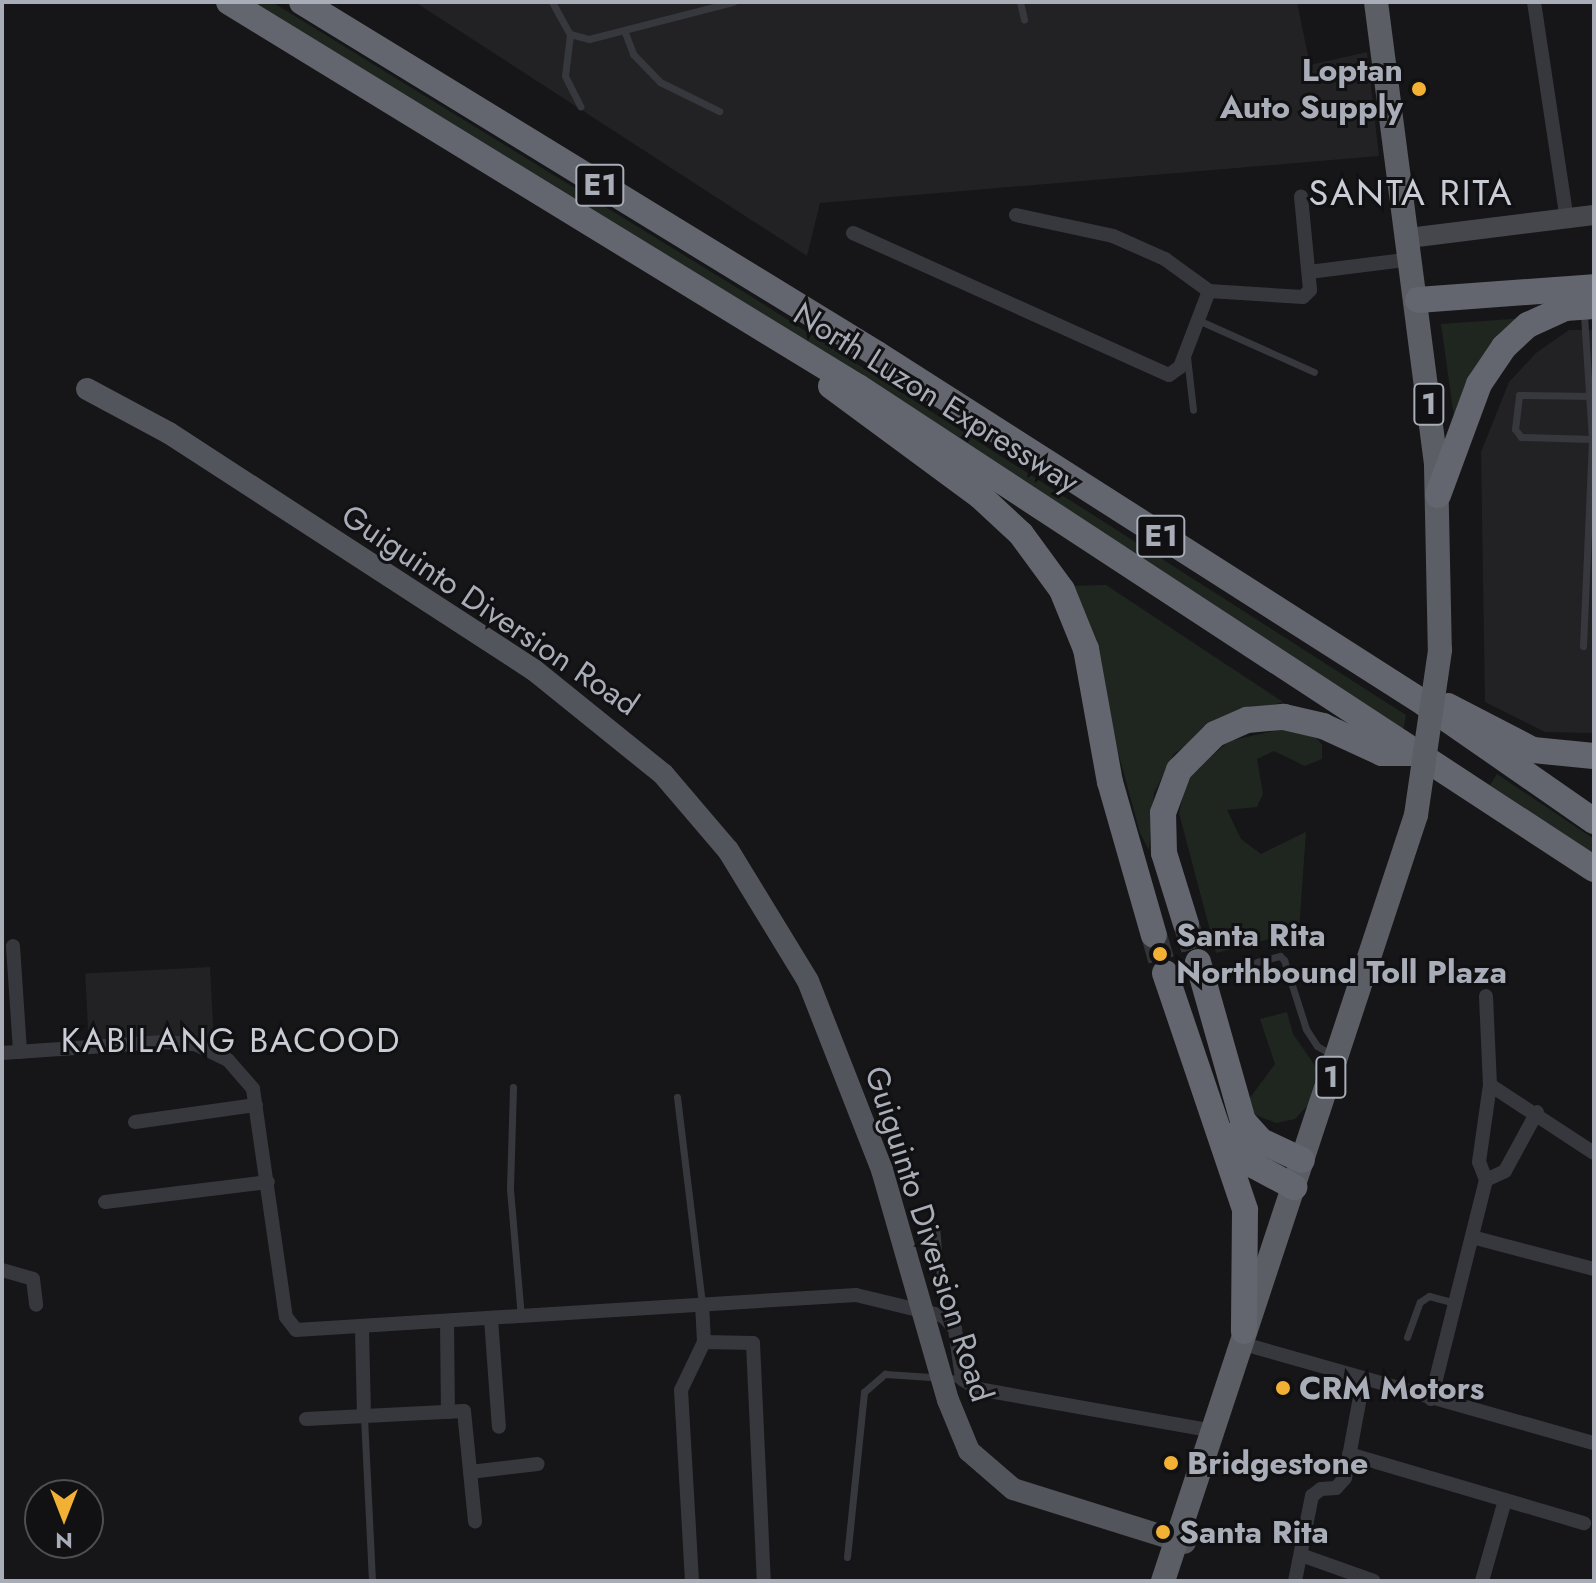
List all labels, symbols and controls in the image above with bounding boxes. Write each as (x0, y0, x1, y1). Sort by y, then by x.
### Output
place label: Loptan Auto Supply (1220, 52, 1403, 127)
marker: Loptan Auto Supply (1410, 80, 1428, 98)
road number: E1 (574, 159, 626, 211)
district label: SANTA RITA (1309, 171, 1513, 215)
street label: North Luzon Expressway (786, 295, 1086, 501)
road number: 1 (1413, 378, 1445, 430)
street label: Guiguinto Diversion Road (334, 496, 646, 724)
road number: E1 (1135, 510, 1187, 562)
place label: Santa Rita Northbound Toll Plaza (1176, 917, 1507, 992)
marker: Santa Rita Northbound Toll Plaza (1151, 945, 1169, 963)
district label: KABILANG BACOOD (61, 1021, 401, 1061)
road number: 1 (1315, 1051, 1347, 1103)
street label: Guiguinto Diversion Road (857, 1062, 1001, 1406)
place label: CRM Motors (1299, 1369, 1484, 1407)
marker: CRM Motors (1274, 1379, 1292, 1397)
place label: Bridgestone (1187, 1444, 1368, 1482)
marker: Bridgestone (1162, 1454, 1180, 1472)
north arrow (24, 1479, 104, 1559)
place label: Santa Rita (1179, 1513, 1329, 1551)
marker: Santa Rita (1154, 1523, 1172, 1541)
text: N (55, 1525, 73, 1557)

